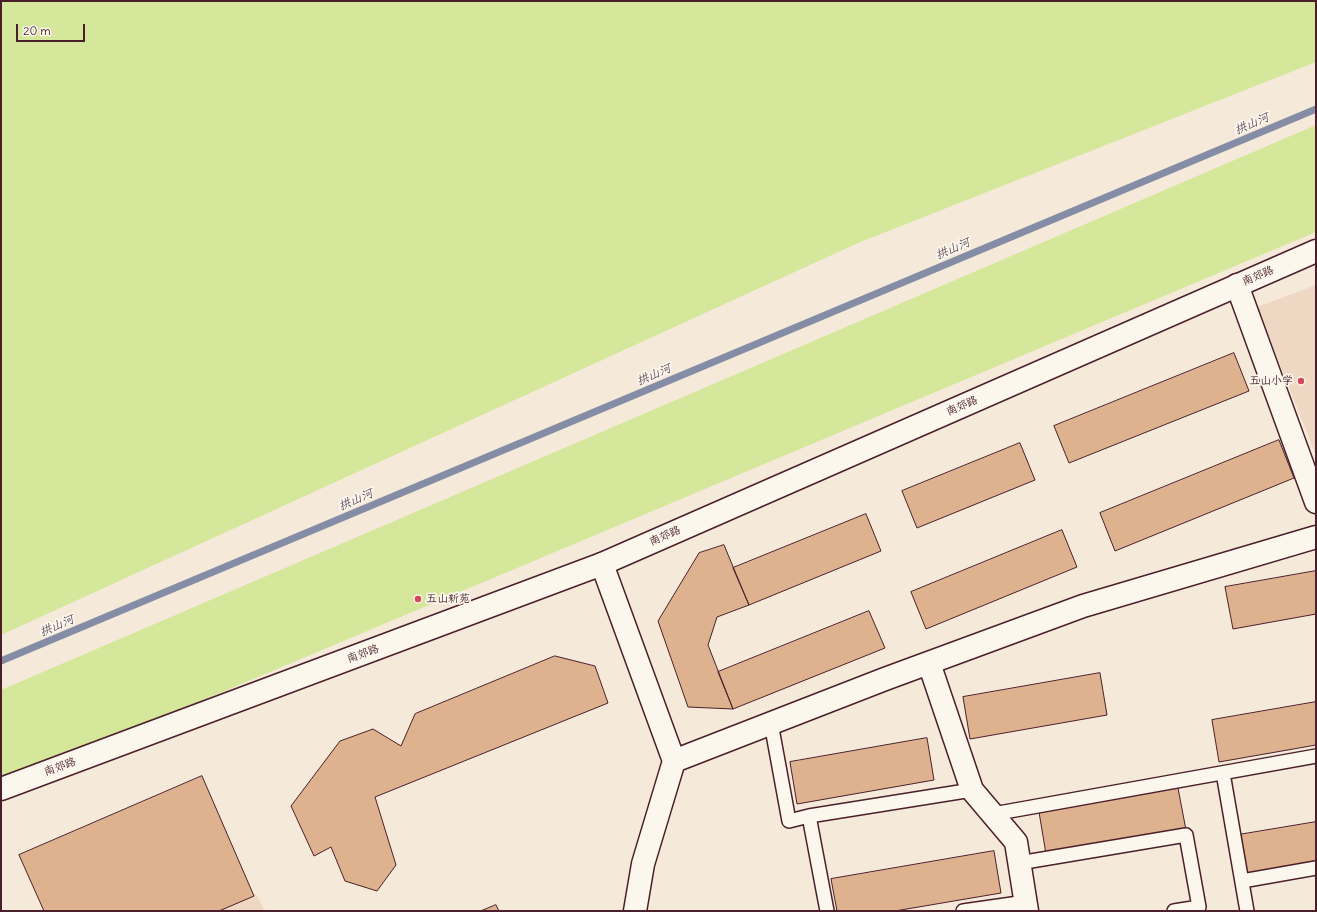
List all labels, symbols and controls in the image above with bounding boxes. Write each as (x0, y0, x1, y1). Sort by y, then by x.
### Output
scale bar (18, 16, 87, 42)
text: 20 m (23, 23, 51, 38)
water label: 拱山河 (1233, 110, 1271, 138)
water label: 拱山河 (934, 235, 972, 263)
street label: 南郊路 (1240, 263, 1276, 289)
water label: 拱山河 (635, 361, 673, 389)
place label: 五山小学 (1249, 374, 1293, 388)
marker: 五山小学 (1296, 376, 1306, 386)
street label: 南郊路 (944, 393, 980, 419)
water label: 拱山河 (337, 486, 375, 514)
street label: 南郊路 (647, 523, 683, 549)
place label: 五山新苑 (426, 592, 470, 606)
marker: 五山新苑 (413, 594, 423, 604)
water label: 拱山河 (38, 612, 76, 640)
street label: 南郊路 (345, 642, 381, 666)
street label: 南郊路 (42, 755, 78, 779)

